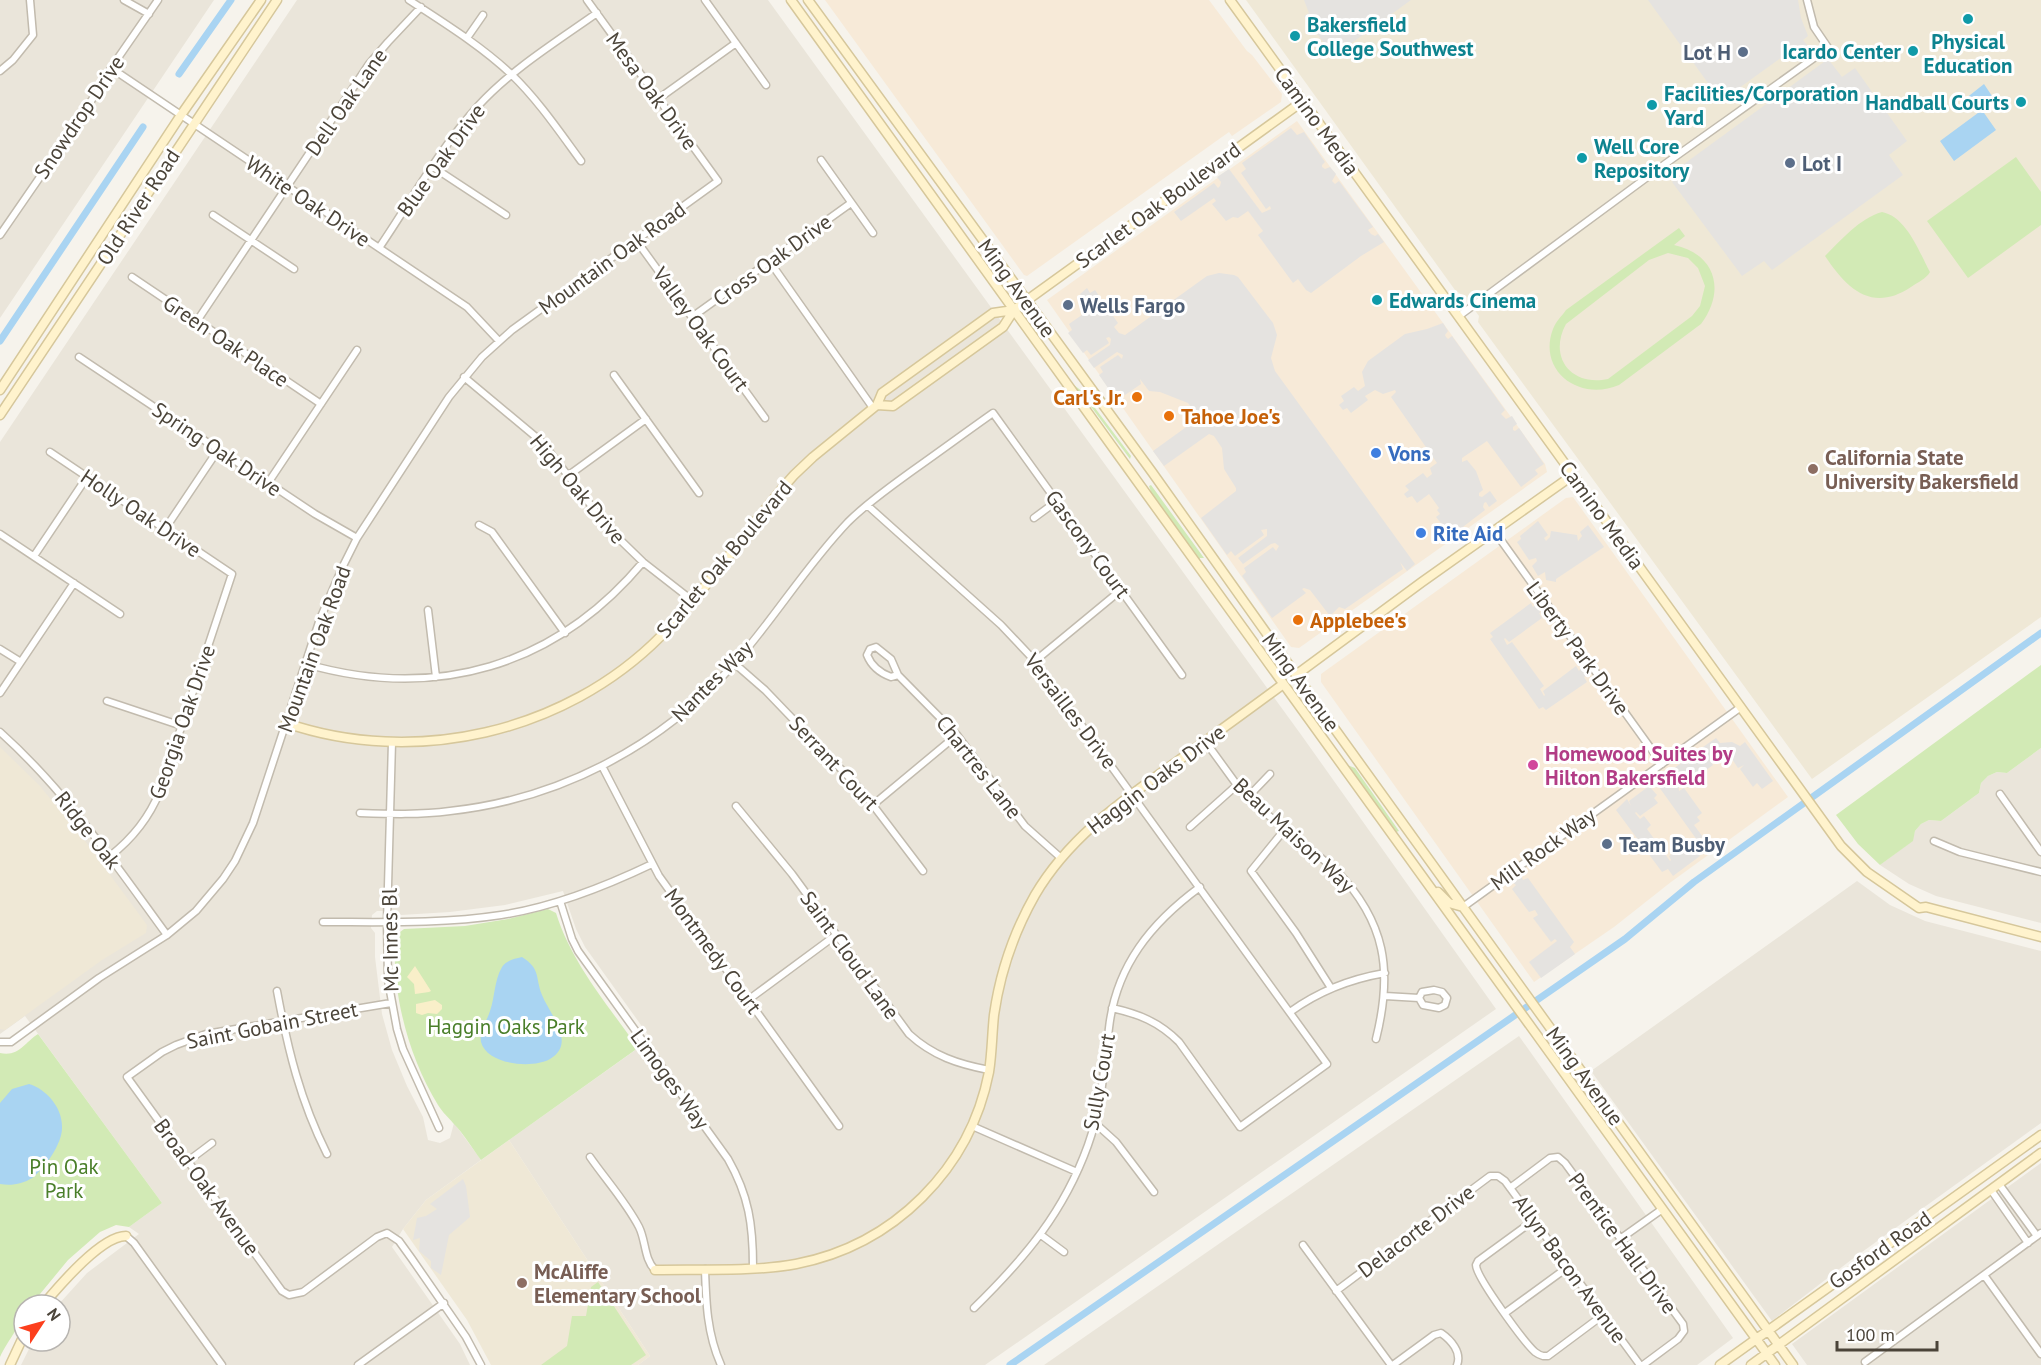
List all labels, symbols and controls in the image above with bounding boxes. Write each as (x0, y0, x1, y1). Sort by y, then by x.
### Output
place label: Bakersfield College Southwest (1307, 11, 1474, 62)
marker: Physical Education (1961, 12, 1975, 26)
street label: Mesa Oak Drive (600, 27, 704, 155)
place label: Physical Education (1924, 28, 2012, 79)
marker: Bakersfield College Southwest (1288, 29, 1302, 43)
place label: Icardo Center (1782, 38, 1902, 65)
place label: Lot H (1683, 39, 1731, 66)
street label: Dell Oak Lane (299, 43, 393, 161)
marker: Icardo Center (1906, 44, 1920, 58)
marker: Lot H (1736, 45, 1750, 59)
street label: Snowdrop Drive (28, 50, 130, 184)
street label: Camino Media (1269, 61, 1365, 181)
place label: Facilities/Corporation Yard (1663, 80, 1858, 131)
place label: Handball Courts (1865, 89, 2009, 116)
marker: Handball Courts (2014, 95, 2028, 109)
street label: Blue Oak Drive (391, 98, 491, 222)
marker: Facilities/Corporation Yard (1645, 98, 1659, 112)
place label: Well Core Repository (1594, 133, 1690, 184)
street label: Scarlet Oak Boulevard (1070, 136, 1246, 274)
street label: Old River Road (90, 144, 186, 270)
street label: White Oak Drive (241, 149, 375, 253)
place label: Lot I (1802, 150, 1842, 177)
marker: Well Core Repository (1575, 151, 1589, 165)
marker: Lot I (1783, 156, 1797, 170)
street label: Mountain Oak Road (533, 196, 691, 320)
street label: Cross Oak Drive (707, 208, 837, 312)
street label: Ming Avenue (972, 233, 1062, 343)
street label: Valley Oak Court (646, 261, 755, 396)
place label: Edwards Cinema (1389, 287, 1536, 314)
street label: Green Oak Place (158, 289, 294, 393)
place label: Wells Fargo (1080, 292, 1185, 319)
marker: Edwards Cinema (1370, 293, 1384, 307)
marker: Wells Fargo (1061, 298, 1075, 312)
place label: Carl's Jr. (1053, 384, 1125, 411)
marker: Carl's Jr. (1130, 390, 1144, 404)
street label: Spring Oak Drive (147, 396, 287, 502)
place label: Tahoe Joe's (1181, 403, 1281, 430)
marker: Tahoe Joe's (1162, 409, 1176, 423)
street label: High Oak Drive (524, 429, 632, 549)
place label: Vons (1387, 440, 1431, 467)
place label: California State University Bakersfield (1825, 444, 2019, 495)
marker: Vons (1369, 446, 1383, 460)
street label: Camino Media (1554, 455, 1650, 575)
marker: California State University Bakersfield (1806, 462, 1820, 476)
street label: Holly Oak Drive (76, 463, 206, 563)
street label: Scarlet Oak Boulevard (650, 475, 798, 643)
street label: Gascony Court (1040, 485, 1136, 603)
place label: Rite Aid (1433, 520, 1503, 547)
marker: Rite Aid (1414, 526, 1428, 540)
street label: Mountain Oak Road (271, 562, 357, 736)
street label: Liberty Park Drive (1520, 576, 1636, 720)
place label: Applebee's (1310, 607, 1406, 634)
marker: Applebee's (1291, 613, 1305, 627)
street label: Ming Avenue (1256, 627, 1346, 737)
street label: Nantes Way (666, 634, 759, 727)
street label: Georgia Oak Drive (143, 641, 221, 803)
street label: Versailles Drive (1018, 647, 1123, 774)
street label: Serrant Court (783, 710, 885, 816)
street label: Chartres Lane (930, 710, 1028, 824)
street label: Haggin Oaks Drive (1082, 718, 1230, 840)
place label: Homewood Suites by Hilton Bakersfield (1545, 740, 1734, 791)
marker: Homewood Suites by Hilton Bakersfield (1526, 758, 1540, 772)
street label: Beau Maison Way (1228, 772, 1361, 898)
street label: Ridge Oak (49, 786, 127, 874)
street label: Mill Rock Way (1485, 802, 1601, 896)
place label: Team Busby (1619, 831, 1726, 858)
marker: Team Busby (1600, 837, 1614, 851)
street label: Montmedy Court (658, 883, 768, 1019)
street label: Saint Cloud Lane (794, 886, 906, 1024)
street label: Mc Innes Bl (376, 888, 404, 992)
street label: Saint Gobain Street (184, 995, 360, 1055)
park label: Haggin Oaks Park (427, 1013, 585, 1040)
street label: Ming Avenue (1540, 1021, 1630, 1131)
street label: Limoges Way (625, 1024, 716, 1135)
street label: Sully Court (1077, 1031, 1121, 1133)
street label: Broad Oak Avenue (148, 1113, 266, 1261)
park label: Pin Oak Park (29, 1153, 99, 1204)
street label: Prentice Hall Drive (1563, 1167, 1683, 1319)
street label: Delacorte Drive (1352, 1178, 1480, 1284)
street label: Allyn Bacon Avenue (1507, 1190, 1633, 1348)
street label: Gosford Road (1823, 1205, 1937, 1295)
place label: McAliffe Elementary School (534, 1258, 702, 1309)
marker: McAliffe Elementary School (515, 1276, 529, 1290)
north arrow (12, 1293, 72, 1353)
text: N (43, 1304, 65, 1324)
scale bar (1837, 1314, 1938, 1352)
text: 100 m (1846, 1323, 1895, 1346)

